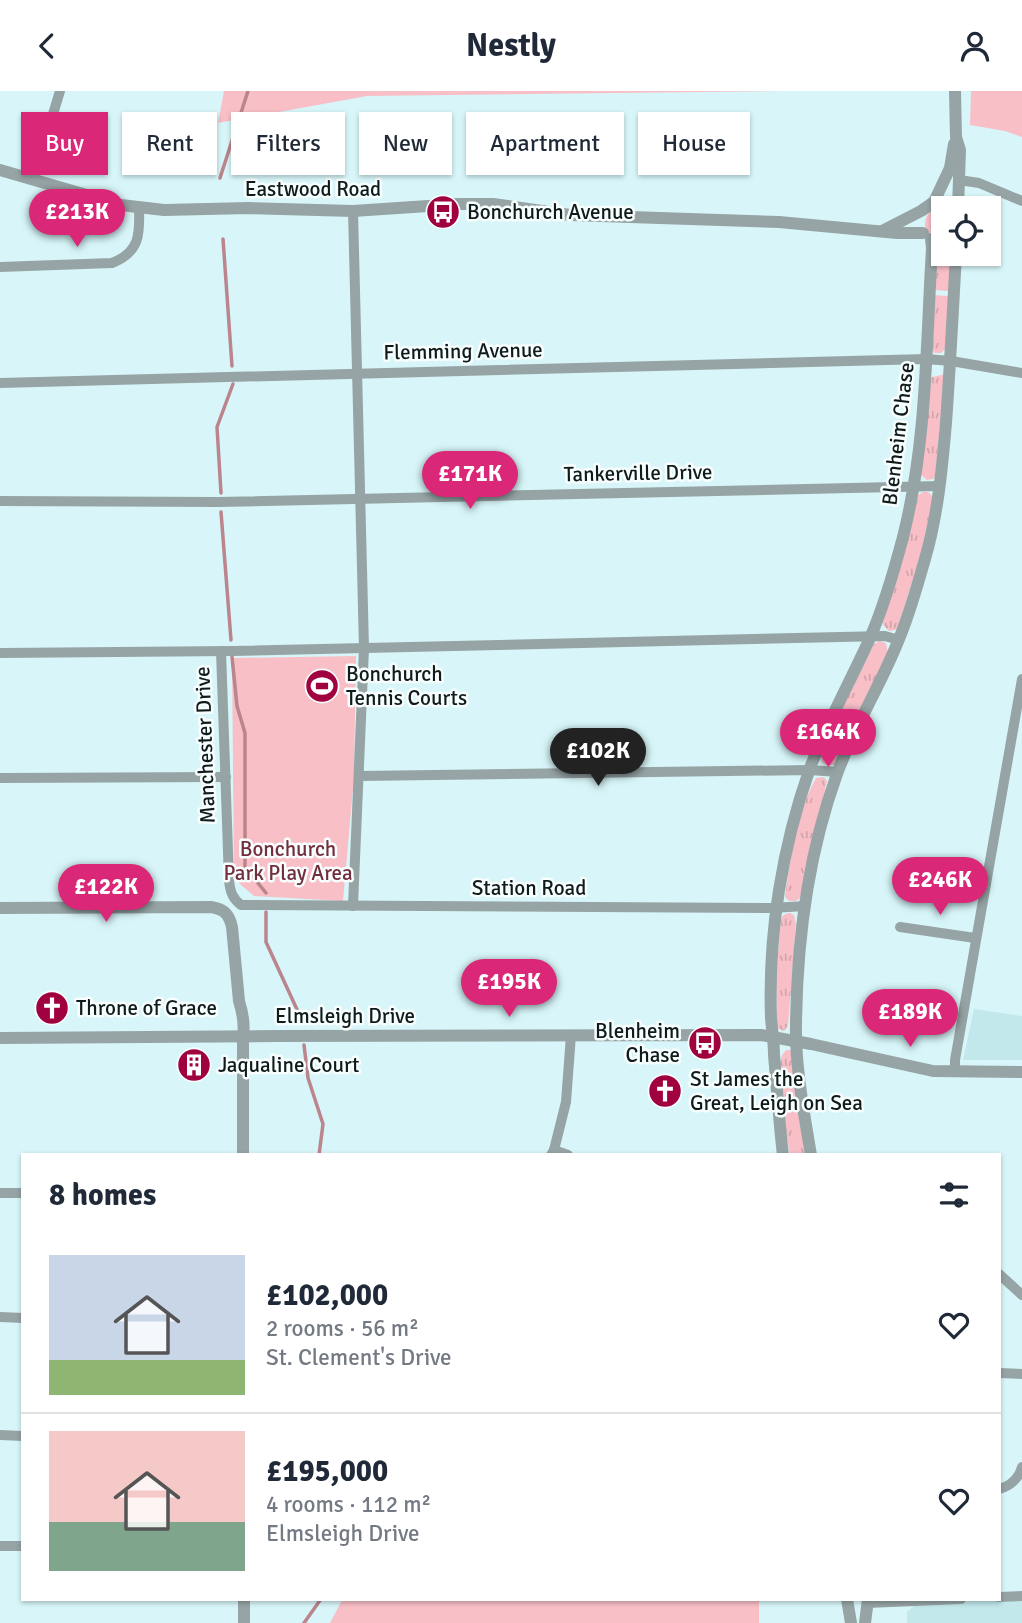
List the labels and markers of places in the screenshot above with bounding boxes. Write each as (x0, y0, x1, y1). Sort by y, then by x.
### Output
pin: £213K (28, 190, 126, 249)
bus stop icon: Bonchurch Avenue (424, 193, 462, 231)
place label: Bonchurch Avenue (467, 199, 634, 225)
pin: £171K (421, 451, 519, 511)
place label: Bonchurch Tennis Courts (346, 661, 467, 711)
sports icon: Bonchurch Tennis Courts (303, 667, 341, 705)
pin: £164K (779, 709, 877, 769)
pin: £102K (549, 729, 647, 788)
pin: £246K (891, 857, 989, 917)
pin: £122K (57, 865, 155, 924)
pin: £195K (460, 960, 558, 1019)
church icon: Throne of Grace (33, 989, 71, 1027)
pin: £189K (861, 989, 959, 1049)
place label: Throne of Grace (76, 995, 217, 1021)
place label: Blenheim Chase (595, 1018, 680, 1068)
bus stop icon: Blenheim Chase (686, 1024, 724, 1062)
building icon: Jaqualine Court (175, 1046, 213, 1084)
place label: Jaqualine Court (218, 1052, 359, 1078)
place label: St James the Great, Leigh on Sea (690, 1066, 863, 1116)
church icon: St James the Great, Leigh on Sea (646, 1072, 684, 1110)

